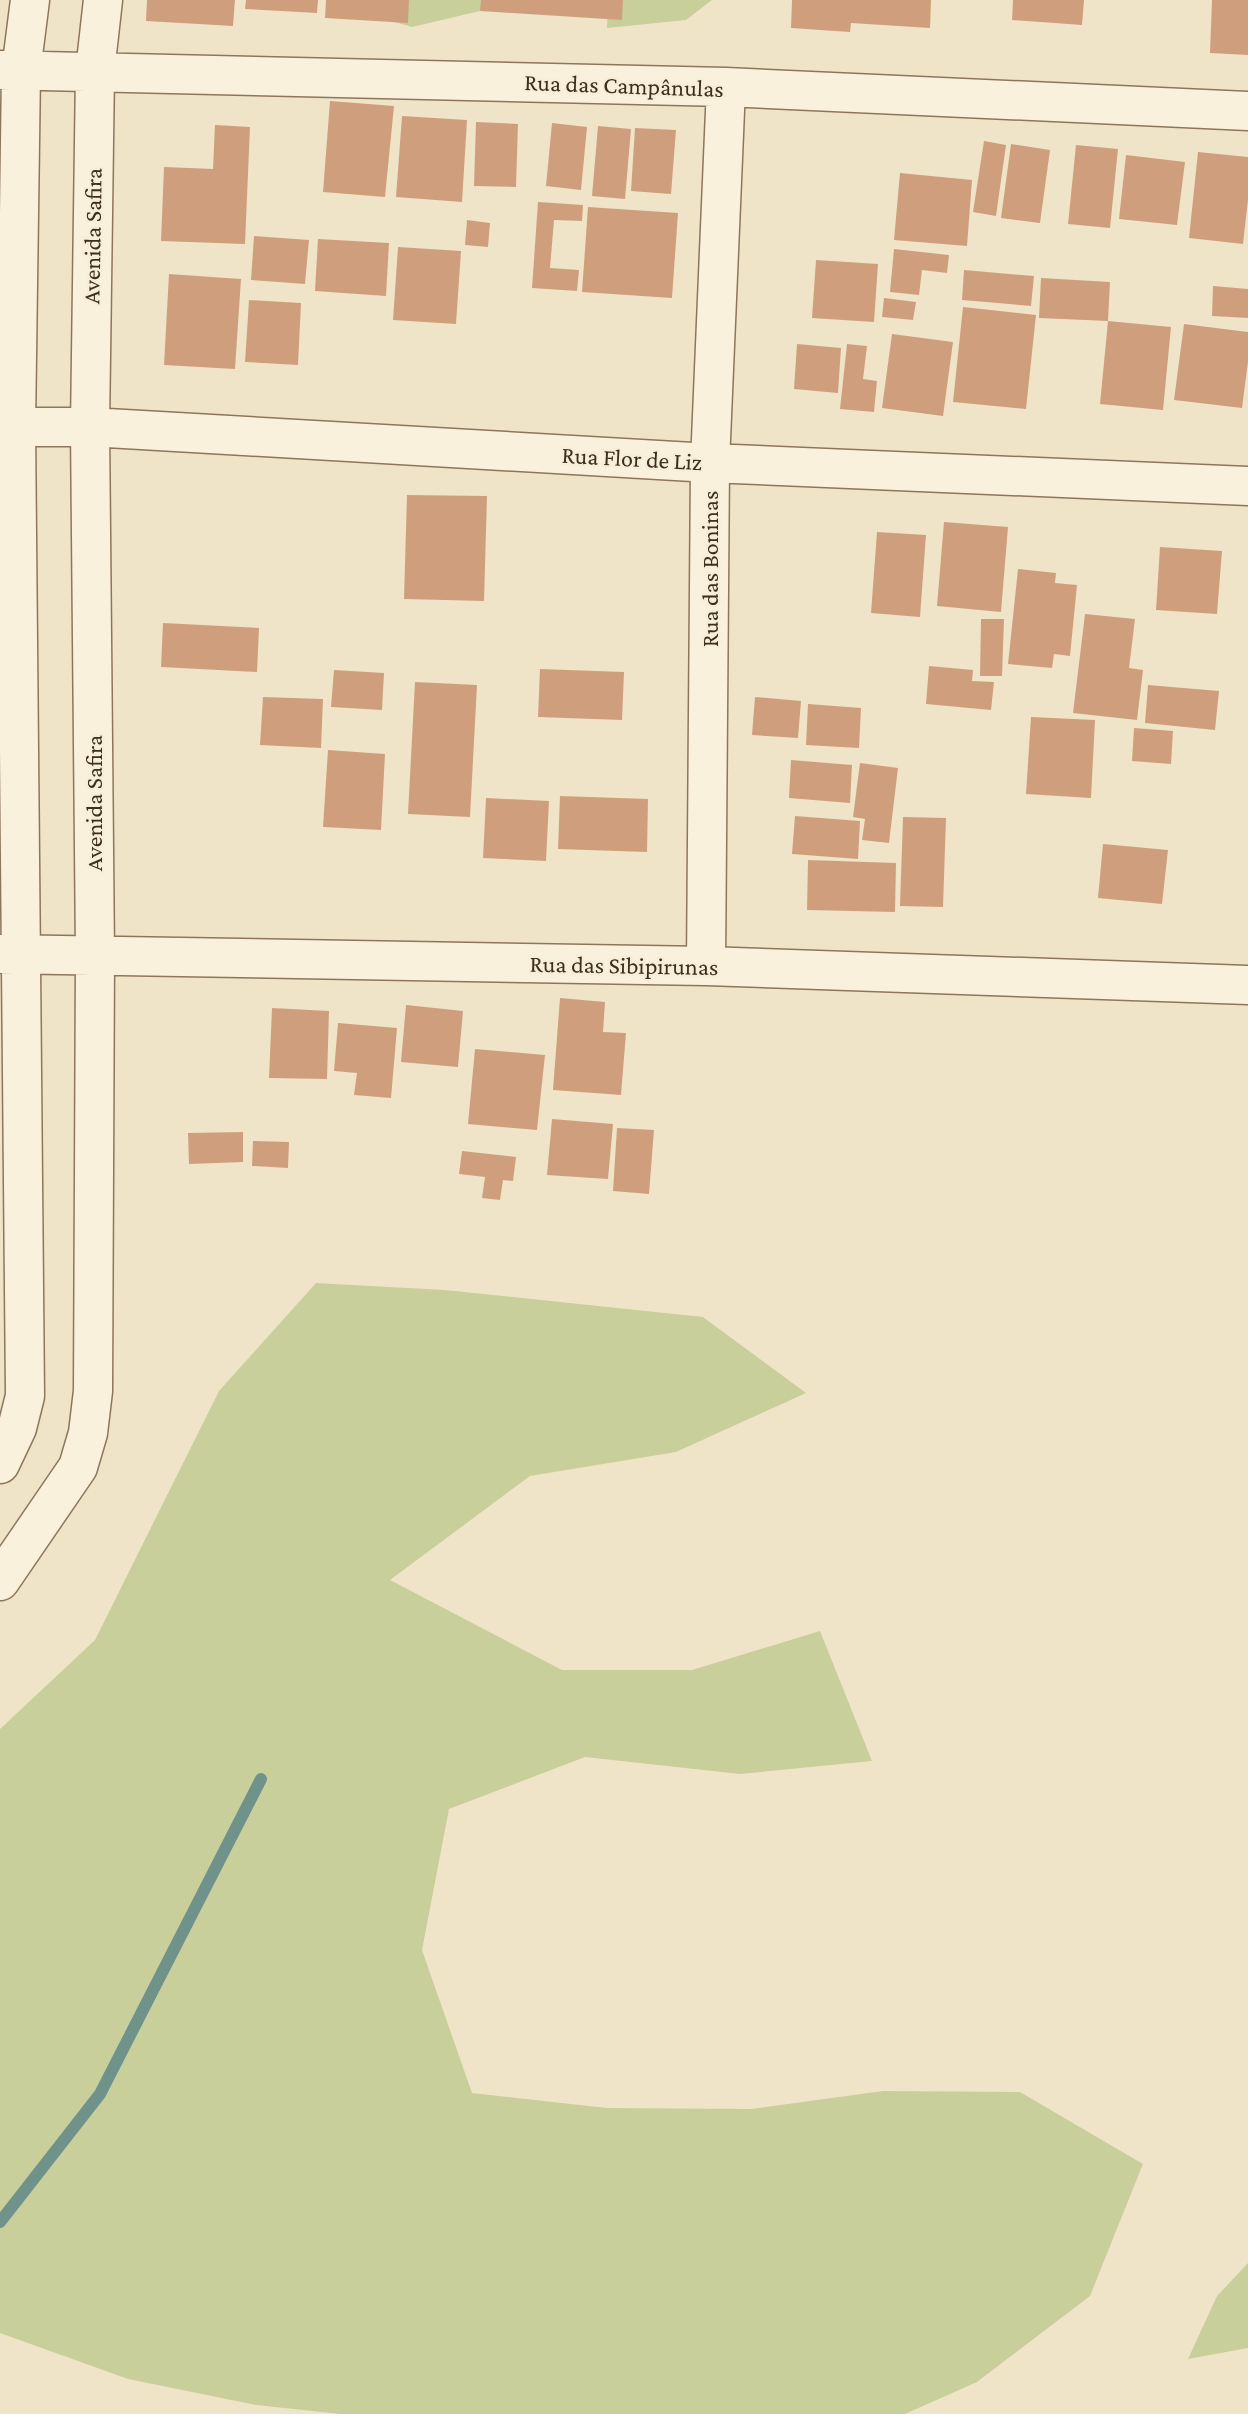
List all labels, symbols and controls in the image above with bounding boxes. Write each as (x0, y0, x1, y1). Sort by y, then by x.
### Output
street label: Rua das Campânulas (524, 68, 724, 102)
street label: Avenida Safira (77, 168, 107, 304)
street label: Rua Flor de Liz (561, 441, 703, 475)
street label: Rua das Boninas (696, 491, 723, 647)
street label: Avenida Safira (80, 735, 107, 871)
street label: Rua das Sibipirunas (529, 950, 719, 980)

